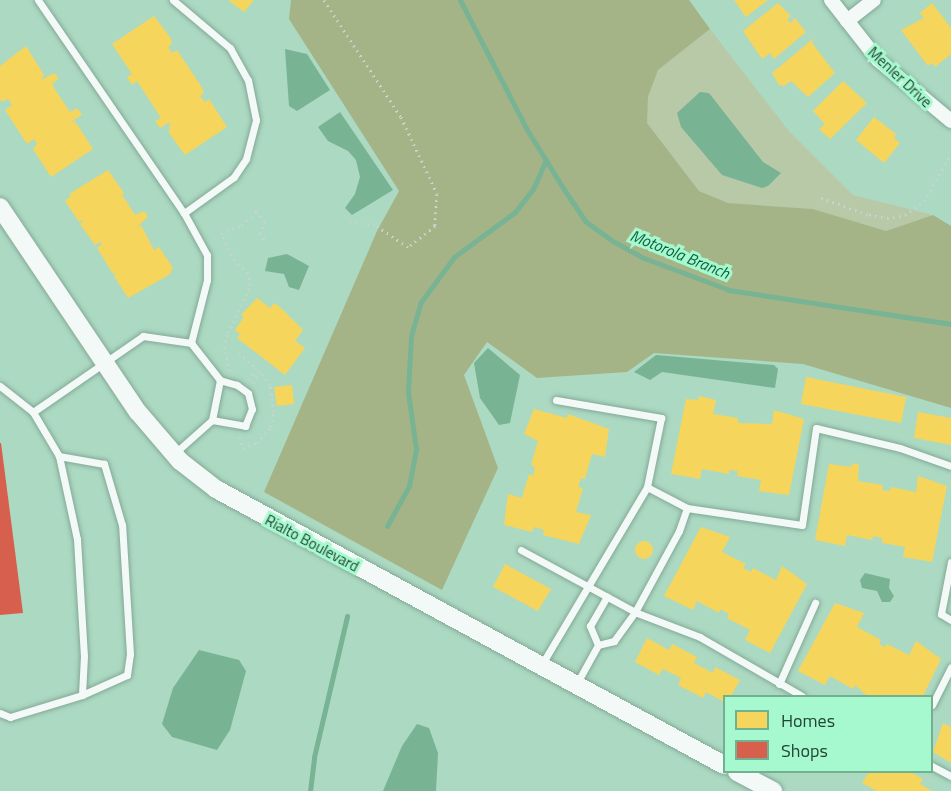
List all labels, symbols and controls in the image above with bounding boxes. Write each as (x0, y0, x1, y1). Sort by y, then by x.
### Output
street label: Menler Drive (864, 43, 936, 111)
water label: Motorola Branch (628, 225, 732, 283)
street label: Rialto Boulevard (262, 511, 362, 575)
legend (723, 695, 933, 773)
text: Homes (781, 707, 835, 734)
text: Shops (781, 737, 828, 764)

